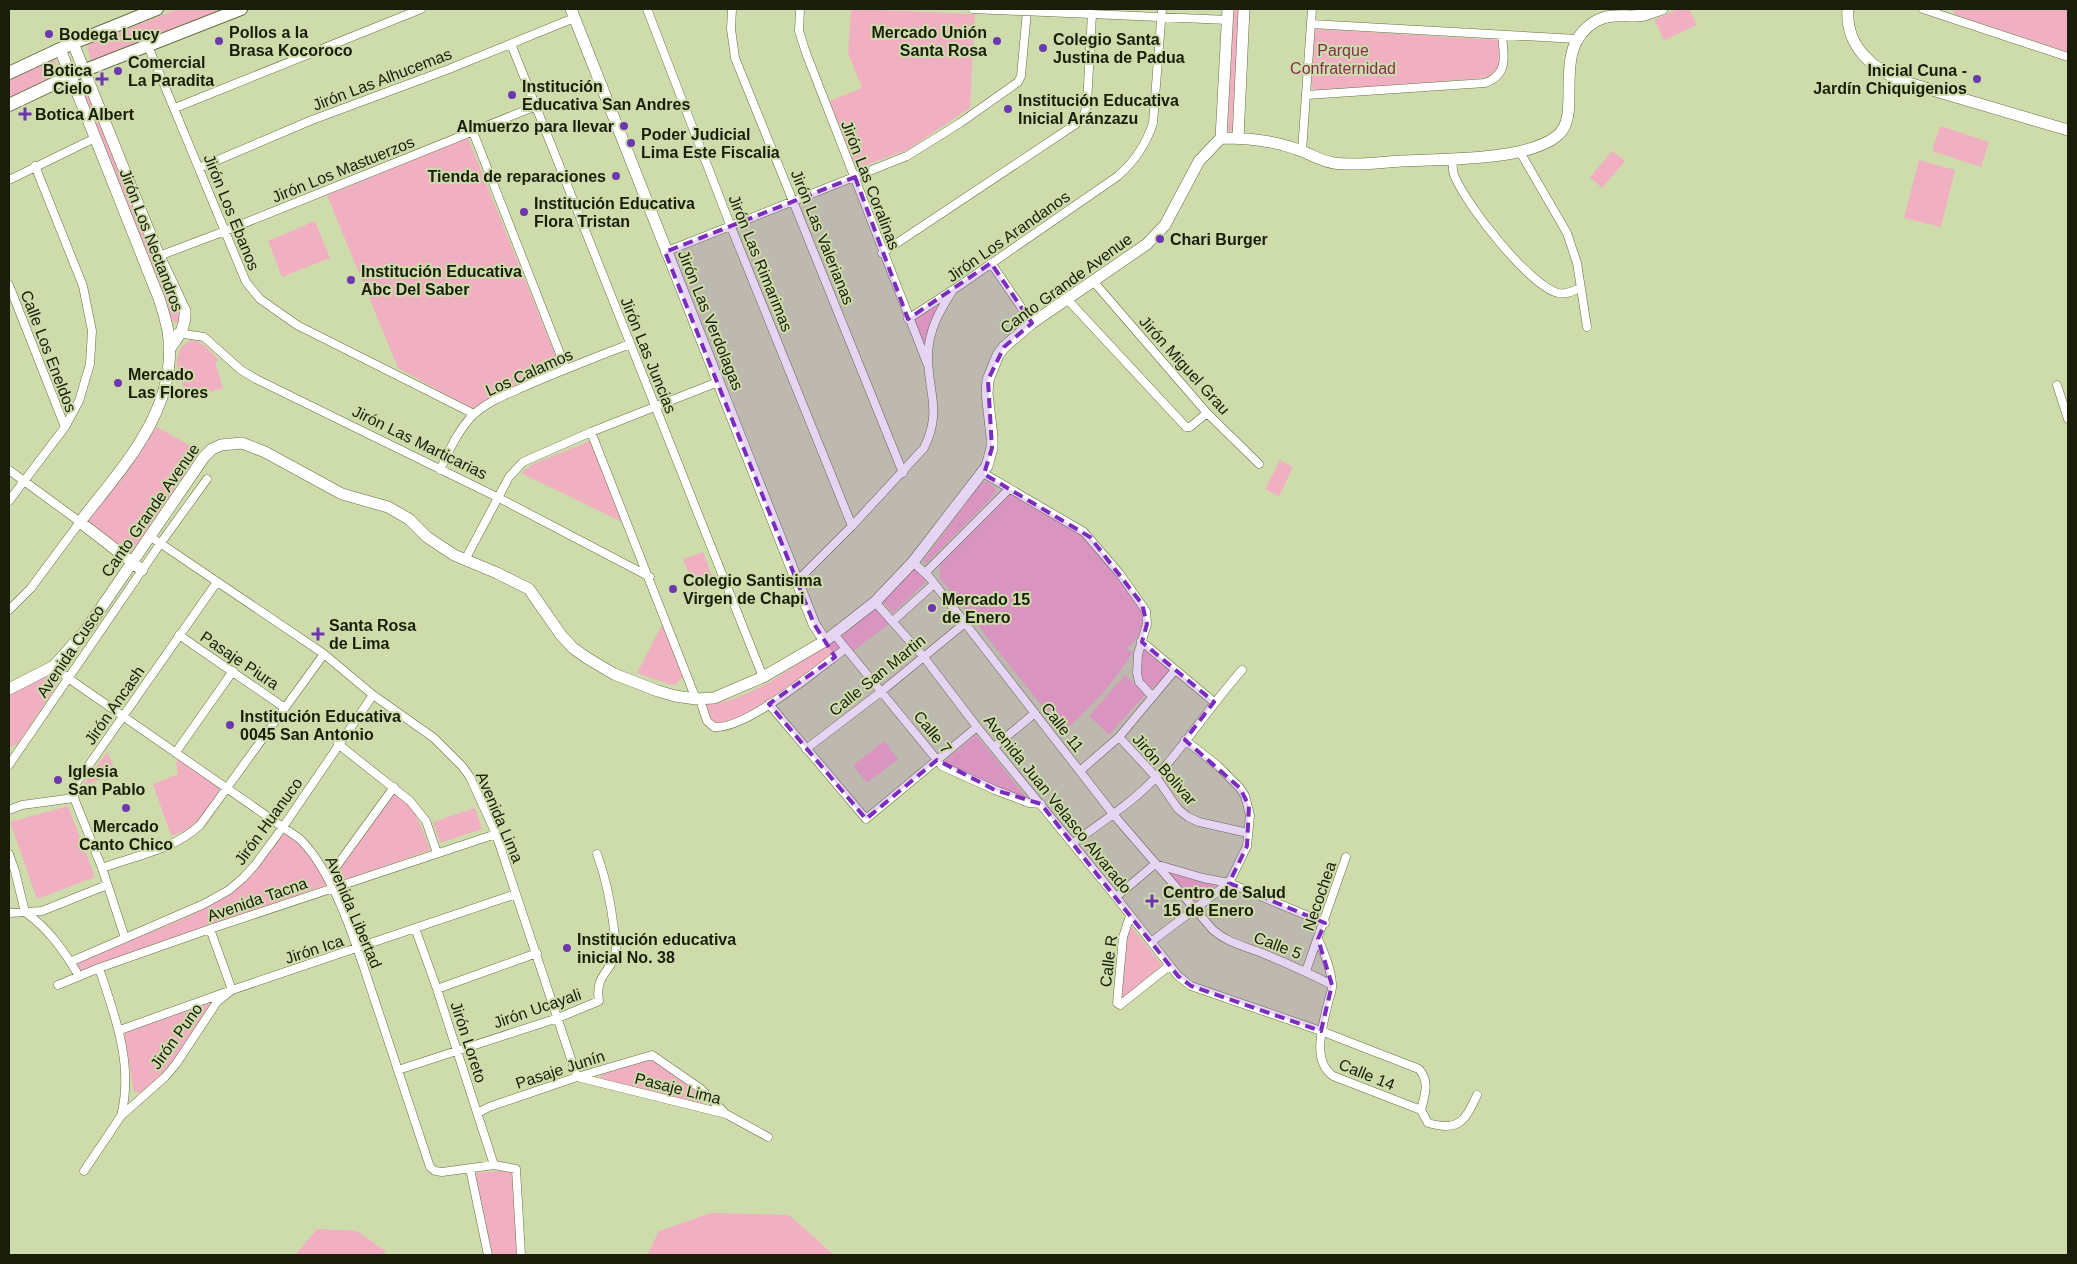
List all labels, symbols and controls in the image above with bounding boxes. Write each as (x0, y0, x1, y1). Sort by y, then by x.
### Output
place label: Pollos a la Brasa Kocoroco (229, 24, 353, 59)
place label: Mercado Unión Santa Rosa (871, 24, 987, 59)
place label: Bodega Lucy (59, 26, 160, 43)
marker: Bodega Lucy (43, 28, 55, 40)
place label: Colegio Santa Justina de Padua (1053, 31, 1185, 66)
marker: Pollos a la Brasa Kocoroco (213, 35, 225, 47)
marker: Mercado Unión Santa Rosa (991, 35, 1003, 47)
marker: Colegio Santa Justina de Padua (1037, 42, 1049, 54)
park label: Parque Confraternidad (1290, 42, 1396, 77)
street label: Jirón Las Alhucemas (310, 45, 454, 114)
place label: Comercial La Paradita (128, 54, 214, 89)
place label: Botica Cielo (43, 62, 92, 97)
place label: Inicial Cuna - Jardín Chiquigenios (1813, 62, 1967, 97)
marker: Comercial La Paradita (112, 65, 124, 77)
marker: Botica Cielo (96, 73, 108, 85)
marker: Inicial Cuna - Jardín Chiquigenios (1971, 73, 1983, 85)
place label: Institución Educativa San Andres (522, 78, 690, 113)
marker: Institución Educativa San Andres (506, 89, 518, 101)
place label: Institución Educativa Inicial Aránzazu (1018, 92, 1179, 127)
marker: Institución Educativa Inicial Aránzazu (1002, 103, 1014, 115)
place label: Botica Albert (35, 106, 135, 123)
marker: Botica Albert (19, 108, 31, 120)
place label: Almuerzo para llevar (457, 118, 614, 135)
street label: Jirón Las Coralinas (838, 118, 903, 252)
marker: Almuerzo para llevar (618, 120, 630, 132)
place label: Poder Judicial Lima Este Fiscalia (641, 126, 780, 161)
street label: Jirón Los Mastuerzos (270, 133, 417, 206)
marker: Poder Judicial Lima Este Fiscalia (625, 137, 637, 149)
street label: Jirón Los Ebanos (200, 152, 263, 273)
street label: Jirón Los Nectandros (117, 167, 187, 314)
street label: Jirón Las Valerianas (788, 167, 857, 307)
place label: Tienda de reparaciones (428, 168, 606, 185)
marker: Tienda de reparaciones (610, 170, 622, 182)
street label: Jirón Los Arandanos (944, 188, 1073, 285)
street label: Jirón Las Rimarimas (725, 192, 796, 334)
place label: Institución Educativa Flora Tristan (534, 195, 695, 230)
marker: Institución Educativa Flora Tristan (518, 206, 530, 218)
street label: Canto Grande Avenue (997, 230, 1135, 337)
place label: Chari Burger (1170, 231, 1268, 248)
marker: Chari Burger (1154, 233, 1166, 245)
street label: Jirón Las Verdolagas (675, 248, 746, 393)
place label: Institución Educativa Abc Del Saber (361, 263, 522, 298)
marker: Institución Educativa Abc Del Saber (345, 274, 357, 286)
street label: Calle Los Eneldos (17, 288, 80, 414)
street label: Jirón Las Juncias (617, 295, 680, 416)
street label: Jirón Miguel Grau (1136, 313, 1233, 418)
street label: Los Calamos (483, 346, 575, 399)
place label: Mercado Las Flores (128, 366, 208, 401)
marker: Mercado Las Flores (112, 377, 124, 389)
street label: Jirón Las Marticarias (350, 402, 490, 482)
street label: Canto Grande Avenue (98, 441, 203, 580)
place label: Colegio Santisima Virgen de Chapi (683, 572, 822, 607)
marker: Colegio Santisima Virgen de Chapi (667, 583, 679, 595)
place label: Mercado 15 de Enero (942, 591, 1030, 626)
street label: Avenida Cusco (33, 602, 108, 701)
marker: Mercado 15 de Enero (926, 602, 938, 614)
place label: Santa Rosa de Lima (329, 617, 416, 652)
marker: Santa Rosa de Lima (311, 627, 325, 641)
street label: Pasaje Piura (197, 628, 282, 693)
street label: Calle San Martin (826, 632, 929, 719)
street label: Jirón Ancash (81, 663, 148, 748)
street label: Calle 11 (1038, 699, 1087, 755)
place label: Institución Educativa 0045 San Antonio (240, 708, 401, 743)
street label: Calle 7 (910, 708, 955, 757)
street label: Avenida Juan Velasco Alvarado (981, 712, 1135, 897)
marker: Institución Educativa 0045 San Antonio (224, 719, 236, 731)
street label: Jirón Bolivar (1129, 731, 1200, 809)
place label: Iglesia San Pablo (68, 763, 146, 798)
street label: Avenida Lima (473, 769, 526, 865)
marker: Iglesia San Pablo (52, 774, 64, 786)
street label: Jirón Huanuco (231, 774, 306, 868)
marker: Mercado Canto Chico (120, 802, 132, 814)
place label: Mercado Canto Chico (79, 818, 173, 853)
street label: Avenida Libertad (322, 854, 385, 971)
street label: Necochea (1300, 859, 1339, 933)
street label: Avenida Tacna (205, 874, 309, 925)
place label: Centro de Salud 15 de Enero (1163, 884, 1286, 919)
marker: Centro de Salud 15 de Enero (1145, 894, 1159, 908)
street label: Calle 5 (1252, 929, 1304, 962)
place label: Institución educativa inicial No. 38 (577, 931, 736, 966)
street label: Jirón Ica (283, 932, 346, 967)
street label: Calle R (1097, 934, 1120, 988)
marker: Institución educativa inicial No. 38 (561, 942, 573, 954)
street label: Jirón Ucayali (491, 986, 583, 1031)
street label: Jirón Loreto (447, 999, 490, 1085)
street label: Jirón Puno (147, 1000, 206, 1072)
street label: Pasaje Junín (514, 1047, 607, 1092)
street label: Calle 14 (1336, 1056, 1397, 1093)
street label: Pasaje Lima (633, 1070, 723, 1107)

